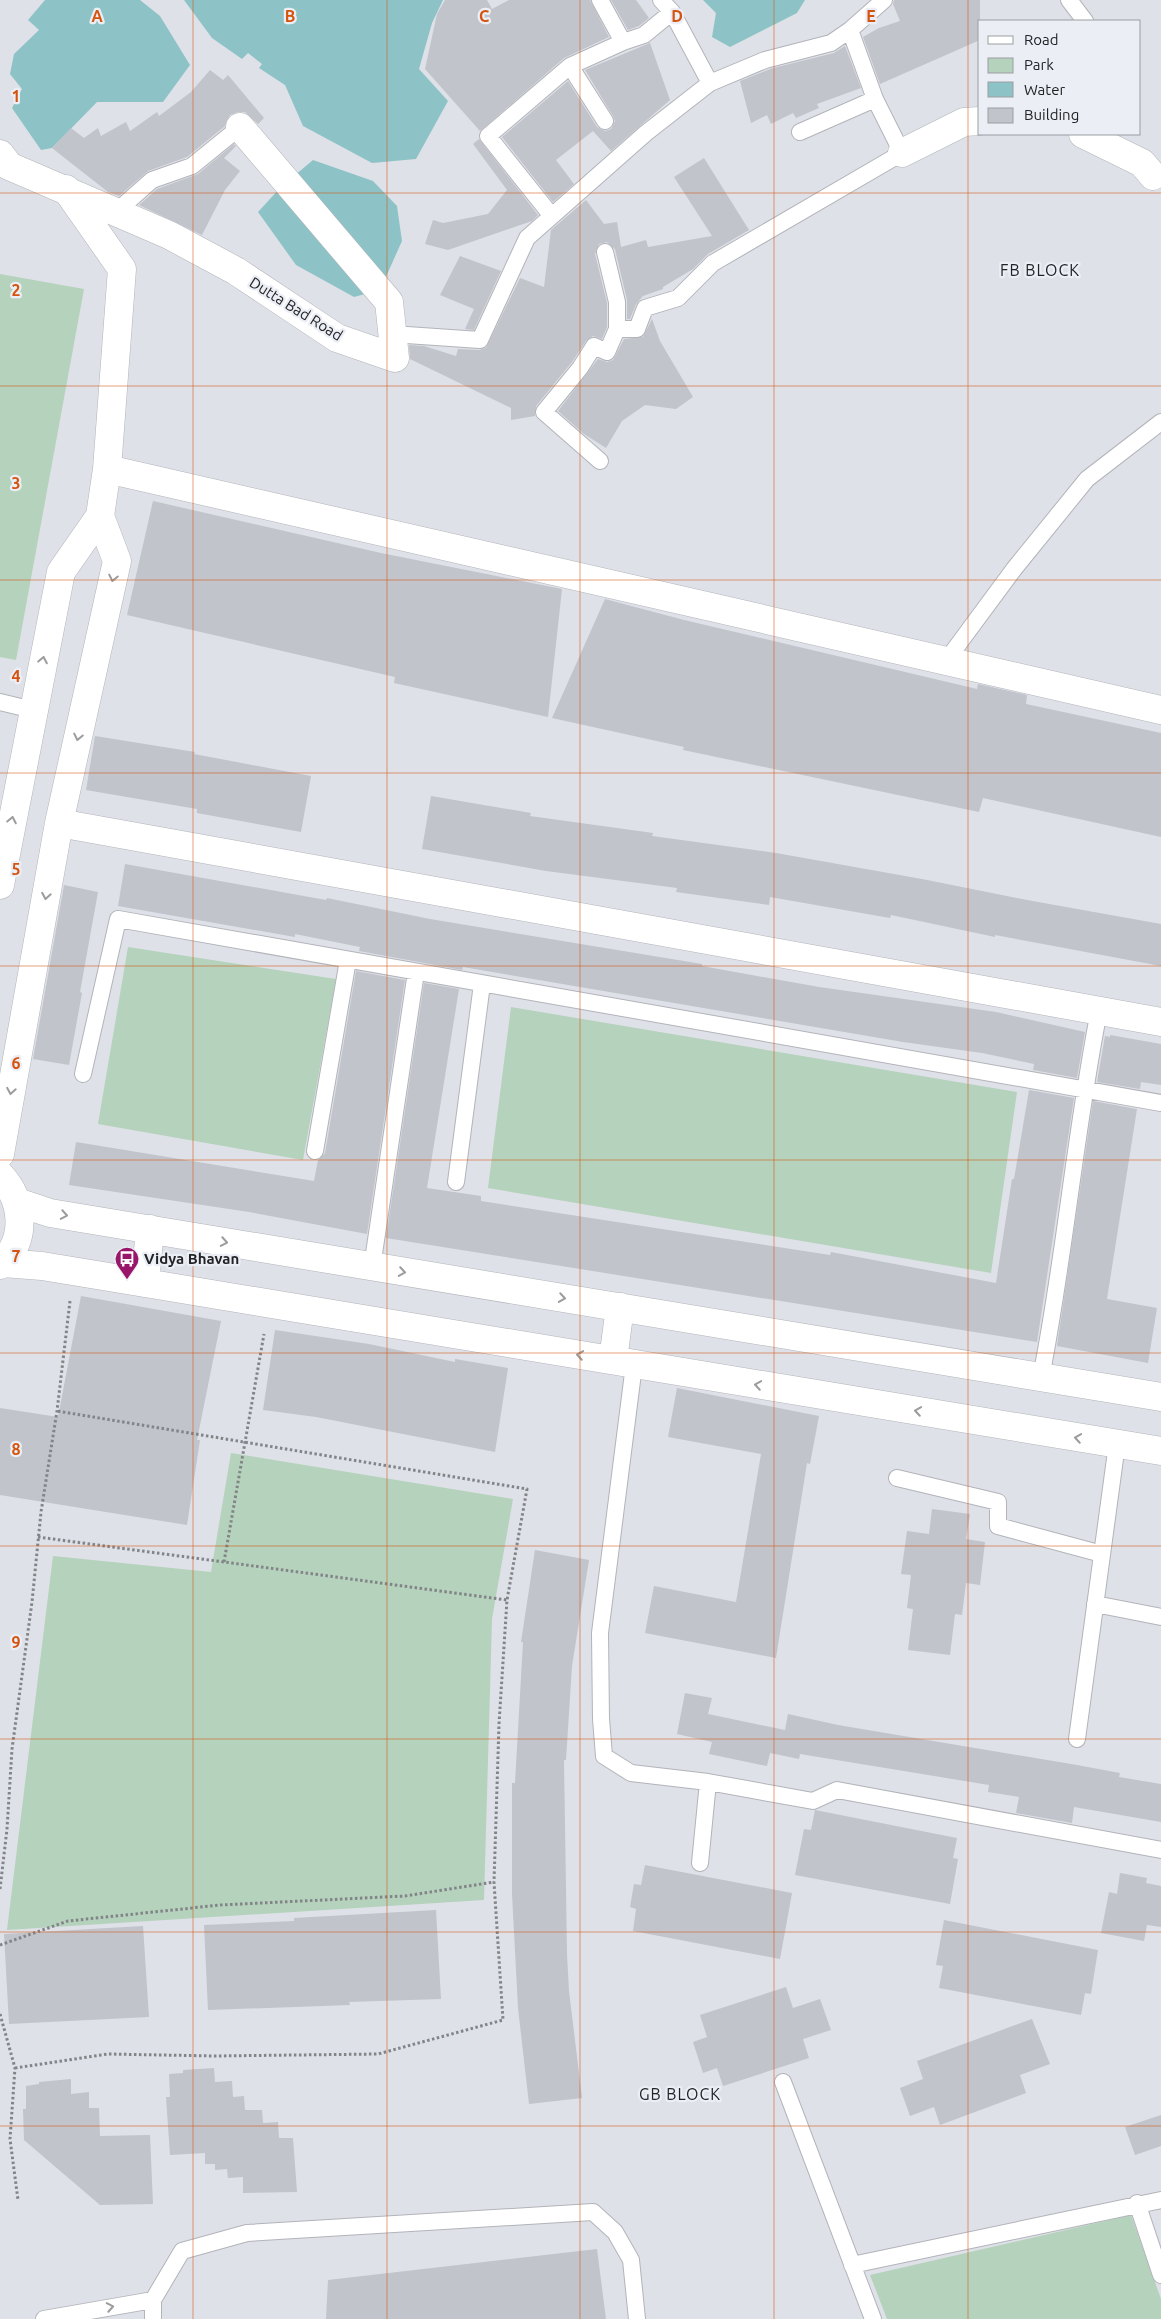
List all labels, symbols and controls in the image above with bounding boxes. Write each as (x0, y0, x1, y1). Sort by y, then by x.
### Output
text: A (91, 7, 103, 25)
text: B (285, 7, 295, 25)
text: C (479, 7, 489, 25)
text: D (671, 7, 683, 25)
text: E (866, 7, 876, 25)
legend (978, 20, 1141, 135)
text: Road (1024, 31, 1059, 48)
text: Park (1024, 56, 1054, 73)
text: Water (1024, 81, 1065, 98)
text: 1 (11, 87, 21, 105)
text: Building (1024, 106, 1079, 123)
district label: FB BLOCK (1000, 261, 1080, 279)
street label: Dutta Bad Road (247, 273, 346, 344)
text: 2 (11, 281, 21, 299)
text: 3 (11, 474, 21, 492)
one-way arrow (108, 574, 119, 583)
one-way arrow (37, 656, 47, 665)
text: 4 (11, 667, 21, 685)
one-way arrow (73, 732, 83, 741)
one-way arrow (7, 816, 17, 824)
text: 5 (11, 860, 21, 878)
one-way arrow (41, 892, 51, 901)
text: 6 (11, 1054, 21, 1072)
one-way arrow (7, 1086, 17, 1095)
one-way arrow (60, 1210, 69, 1220)
one-way arrow (220, 1236, 229, 1246)
bus stop icon: Vidya Bhavan (114, 1246, 140, 1280)
text: 7 (11, 1247, 21, 1265)
place label: Vidya Bhavan (144, 1250, 239, 1267)
one-way arrow (398, 1266, 406, 1276)
one-way arrow (558, 1292, 567, 1302)
one-way arrow (576, 1350, 584, 1361)
one-way arrow (753, 1380, 761, 1391)
one-way arrow (914, 1407, 922, 1417)
one-way arrow (1074, 1433, 1083, 1443)
text: 8 (11, 1440, 21, 1458)
text: 9 (11, 1633, 21, 1651)
district label: GB BLOCK (639, 2085, 721, 2103)
one-way arrow (105, 2303, 114, 2313)

